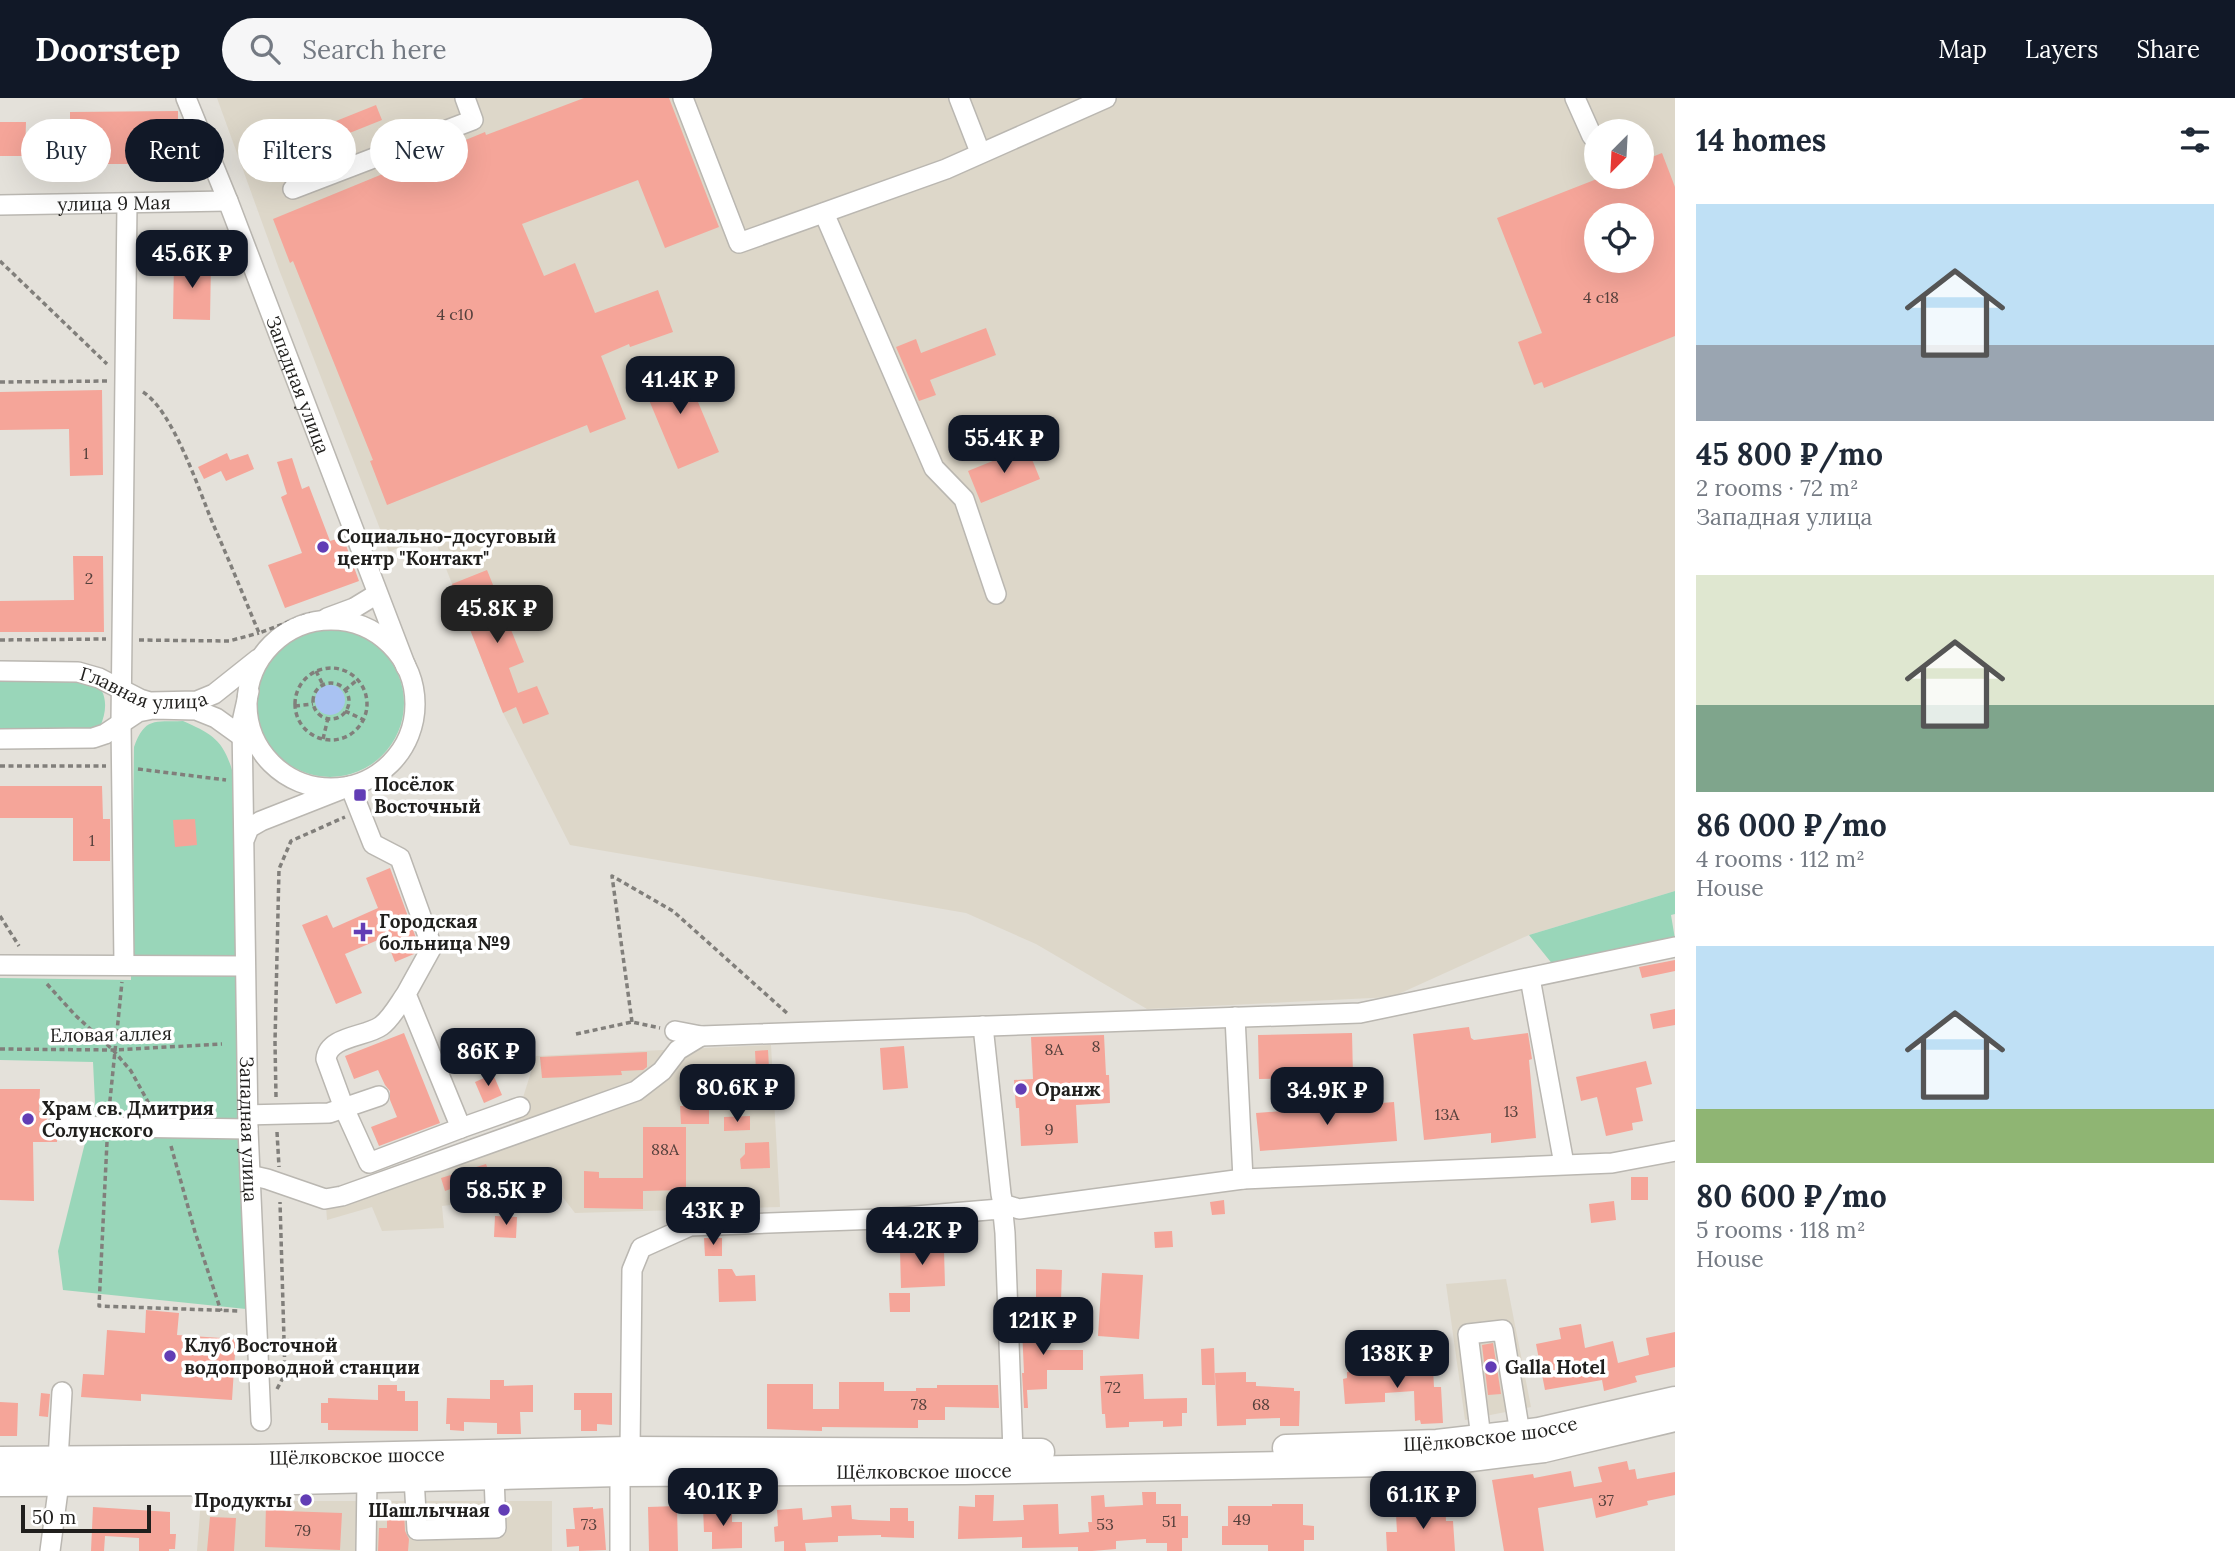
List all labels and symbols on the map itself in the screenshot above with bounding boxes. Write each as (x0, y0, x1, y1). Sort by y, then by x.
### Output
north arrow (1584, 119, 1654, 189)
street label: улица 9 Мая (57, 190, 171, 216)
pin: 45.6K ₽ (127, 230, 257, 290)
house number: 4 с18 (1583, 287, 1619, 307)
house number: 4 с10 (436, 304, 474, 324)
street label: Западная улица (261, 312, 336, 457)
pin: 41.4K ₽ (615, 356, 745, 416)
pin: 55.4K ₽ (939, 416, 1069, 475)
house number: 1 (83, 443, 89, 463)
place label: Социально-досуговый центр "Контакт" (337, 524, 556, 570)
marker: Социально-досуговый центр "Контакт" (315, 539, 331, 555)
house number: 2 (85, 568, 93, 588)
pin: 45.8K ₽ (432, 586, 562, 645)
street label: Главная улица (77, 661, 211, 714)
place label: Посёлок Восточный (374, 772, 481, 818)
marker: Посёлок Восточный (352, 787, 368, 803)
house number: 1 (89, 830, 95, 850)
place label: Городская больница №9 (379, 909, 511, 955)
marker: Городская больница №9 (353, 922, 373, 942)
street label: Еловая аллея (50, 1021, 172, 1047)
pin: 86K ₽ (439, 1028, 537, 1088)
house number: 8 (1092, 1036, 1101, 1056)
house number: 8А (1044, 1039, 1064, 1059)
street label: Западная улица (235, 1056, 263, 1203)
pin: 80.6K ₽ (672, 1065, 802, 1124)
pin: 34.9K ₽ (1262, 1068, 1392, 1127)
place label: Оранж (1035, 1077, 1101, 1101)
marker: Оранж (1013, 1081, 1029, 1097)
place label: Храм св. Дмитрия Солунского (42, 1096, 214, 1142)
house number: 13 (1504, 1101, 1518, 1121)
house number: 13А (1435, 1104, 1460, 1124)
marker: Храм св. Дмитрия Солунского (20, 1111, 36, 1127)
house number: 9 (1044, 1119, 1054, 1139)
house number: 88А (651, 1139, 680, 1159)
pin: 58.5K ₽ (441, 1168, 571, 1227)
pin: 43K ₽ (664, 1188, 762, 1247)
pin: 44.2K ₽ (857, 1208, 987, 1267)
pin: 121K ₽ (986, 1298, 1100, 1357)
pin: 138K ₽ (1340, 1330, 1454, 1390)
place label: Клуб Восточной водопроводной станции (184, 1333, 420, 1379)
marker: Клуб Восточной водопроводной станции (162, 1348, 178, 1364)
place label: Galla Hotel (1505, 1355, 1606, 1379)
marker: Galla Hotel (1483, 1359, 1499, 1375)
house number: 72 (1105, 1377, 1121, 1397)
house number: 78 (911, 1394, 927, 1414)
house number: 68 (1252, 1394, 1270, 1414)
street label: Щёлковское шоссе (1403, 1411, 1580, 1456)
street label: Щёлковское шоссе (269, 1442, 445, 1470)
street label: Щёлковское шоссе (836, 1458, 1012, 1484)
pin: 40.1K ₽ (658, 1468, 788, 1528)
pin: 61.1K ₽ (1358, 1472, 1488, 1531)
place label: Продукты (194, 1488, 292, 1512)
house number: 37 (1598, 1490, 1615, 1510)
marker: Продукты (298, 1492, 314, 1508)
place label: Шашлычная (368, 1498, 490, 1522)
scale bar (21, 1502, 150, 1534)
marker: Шашлычная (496, 1502, 512, 1518)
house number: 49 (1233, 1509, 1251, 1529)
house number: 51 (1162, 1511, 1176, 1531)
house number: 73 (581, 1514, 597, 1534)
house number: 53 (1096, 1514, 1114, 1534)
house number: 79 (295, 1520, 311, 1540)

